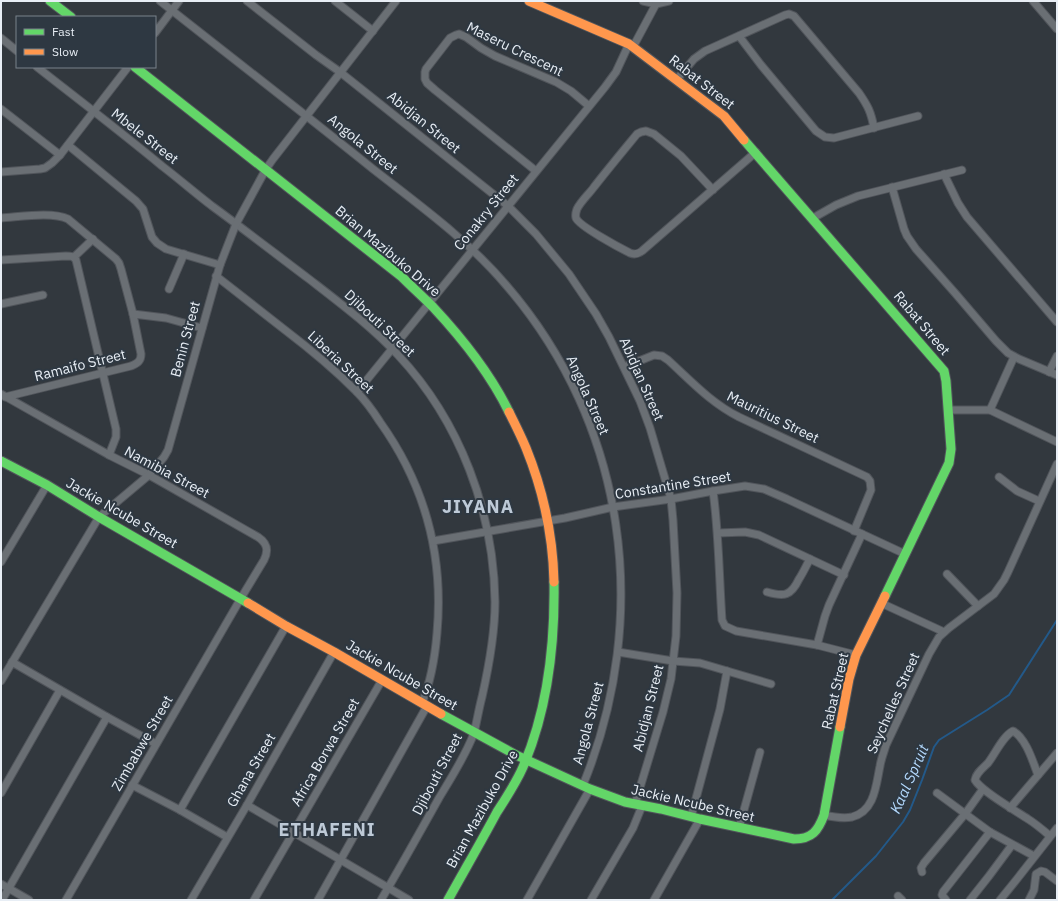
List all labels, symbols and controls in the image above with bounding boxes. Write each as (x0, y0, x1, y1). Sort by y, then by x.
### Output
legend (16, 16, 156, 68)
street label: Maseru Crescent (464, 18, 566, 80)
text: Fast (52, 24, 75, 39)
text: Slow (52, 44, 78, 59)
street label: Rabat Street (666, 51, 739, 113)
street label: Abidjan Street (384, 87, 464, 157)
street label: Mbele Street (108, 104, 182, 168)
street label: Angola Street (324, 110, 402, 178)
street label: Conakry Street (450, 170, 522, 254)
street label: Brian Mazibuko Drive (332, 202, 445, 301)
street label: Djibouti Street (341, 286, 419, 360)
street label: Rabat Street (890, 287, 954, 359)
street label: Benin Street (166, 299, 204, 379)
street label: Liberia Street (304, 327, 378, 397)
street label: Abidjan Street (616, 335, 668, 424)
street label: Ramaifo Street (32, 345, 128, 385)
street label: Angola Street (562, 352, 614, 438)
street label: Mauritius Street (724, 387, 822, 447)
street label: Namibia Street (121, 442, 213, 502)
street label: Constantine Street (614, 467, 732, 503)
street label: Jackie Ncube Street (63, 474, 181, 552)
district label: JIYANA (442, 495, 514, 518)
street label: Jackie Ncube Street (343, 636, 461, 714)
street label: Seychelles Street (863, 649, 923, 756)
street label: Rabat Street (817, 651, 853, 731)
street label: Abidjan Street (628, 662, 668, 754)
street label: Angola Street (568, 680, 608, 766)
street label: Zimbabwe Street (107, 692, 177, 794)
street label: Africa Borwa Street (287, 695, 363, 809)
street label: Ghana Street (223, 730, 279, 810)
street label: Djibouti Street (408, 730, 466, 818)
water label: Kaal Spruit (885, 740, 933, 816)
street label: Brian Mazibuko Drive (442, 747, 522, 871)
street label: Jackie Ncube Street (630, 780, 756, 826)
district label: ETHAFENI (278, 818, 376, 841)

